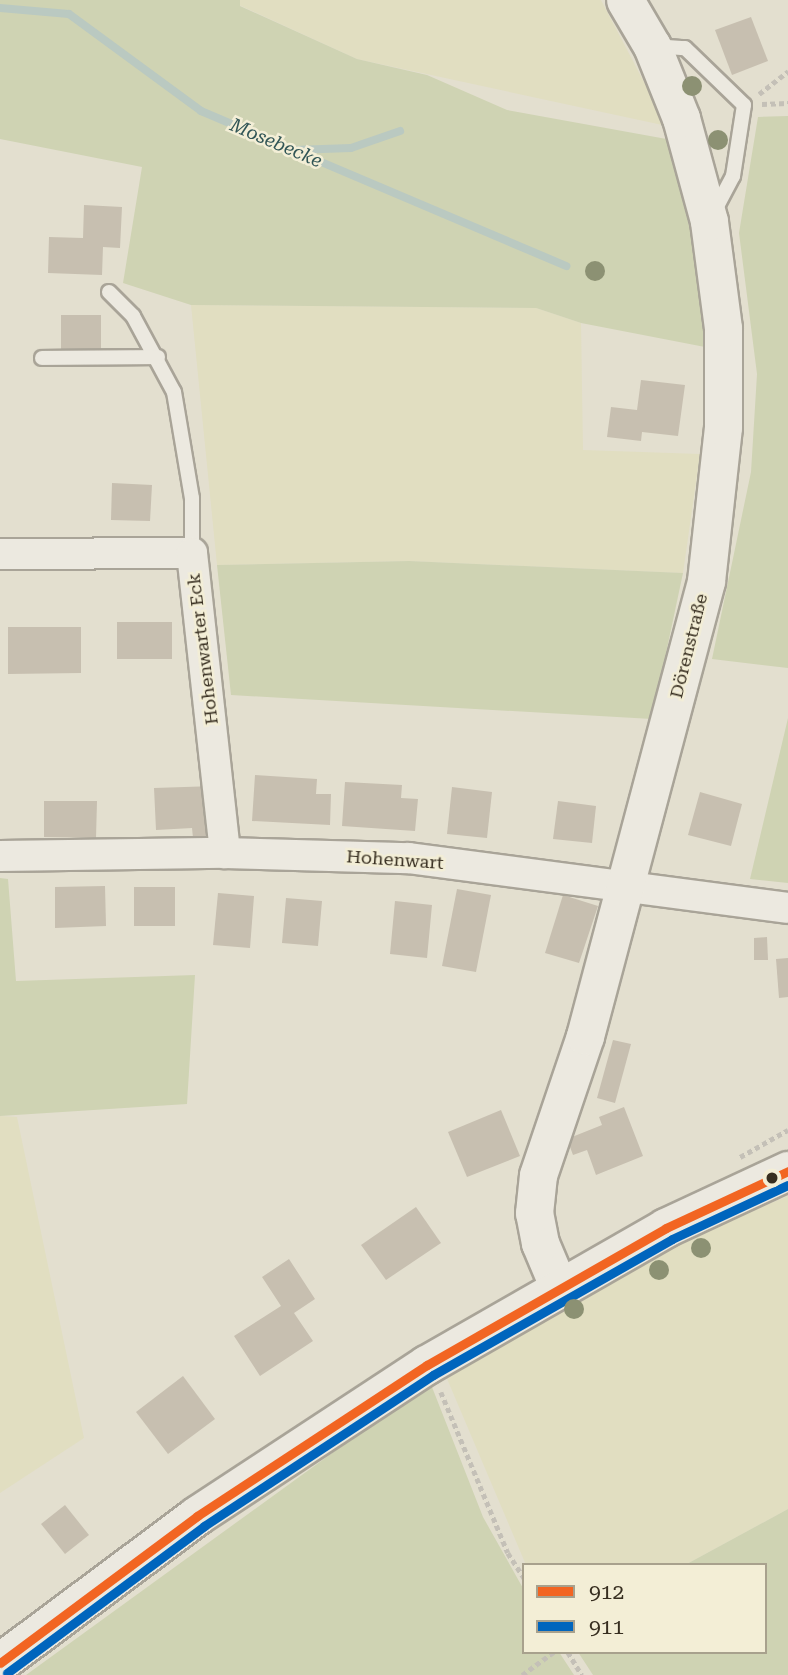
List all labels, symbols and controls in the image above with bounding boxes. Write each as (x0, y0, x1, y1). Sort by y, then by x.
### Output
water label: Mosebecke (227, 113, 325, 173)
street label: Hohenwarter Eck (183, 572, 223, 726)
street label: Dörenstraße (666, 591, 712, 701)
street label: Hohenwart (346, 846, 444, 874)
unlabelled marker (765, 1171, 779, 1185)
legend (522, 1563, 767, 1654)
text: 912 (589, 1580, 624, 1604)
text: 911 (589, 1615, 624, 1639)

